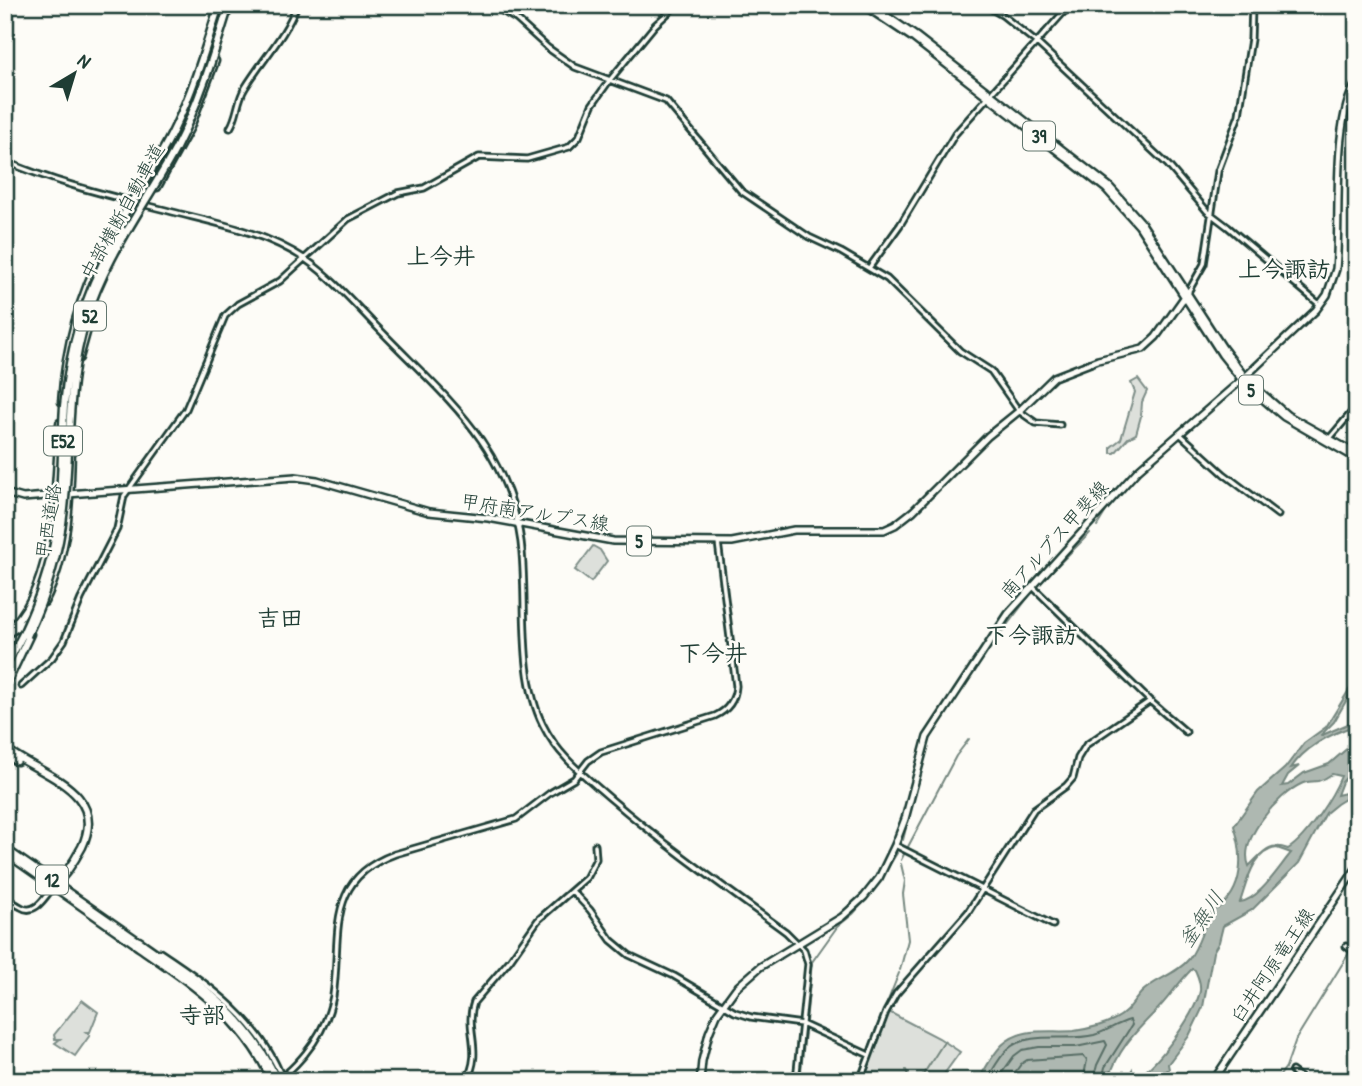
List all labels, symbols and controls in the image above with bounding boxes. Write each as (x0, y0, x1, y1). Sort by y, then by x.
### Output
north arrow (38, 38, 108, 108)
text: N (72, 47, 96, 74)
road number: 39 (1023, 121, 1055, 150)
street label: 中部横断自動車道 (74, 138, 170, 284)
district label: 上今井 (407, 240, 476, 271)
district label: 上今諏訪 (1238, 253, 1330, 284)
road number: 52 (74, 302, 106, 330)
road number: 5 (1239, 376, 1263, 404)
road number: E52 (44, 426, 82, 456)
street label: 南アルプス甲斐線 (994, 475, 1114, 603)
street label: 甲西道路 (29, 481, 67, 561)
street label: 甲府南アルプス線 (459, 487, 611, 537)
road number: 5 (627, 526, 651, 556)
district label: 吉田 (257, 602, 303, 633)
district label: 下今諏訪 (985, 619, 1077, 650)
district label: 下今井 (679, 637, 748, 668)
road number: 12 (36, 866, 68, 894)
water label: 釜無川 (1171, 885, 1231, 953)
street label: 臼井阿原竜王線 (1224, 903, 1320, 1027)
district label: 寺部 (179, 999, 225, 1030)

